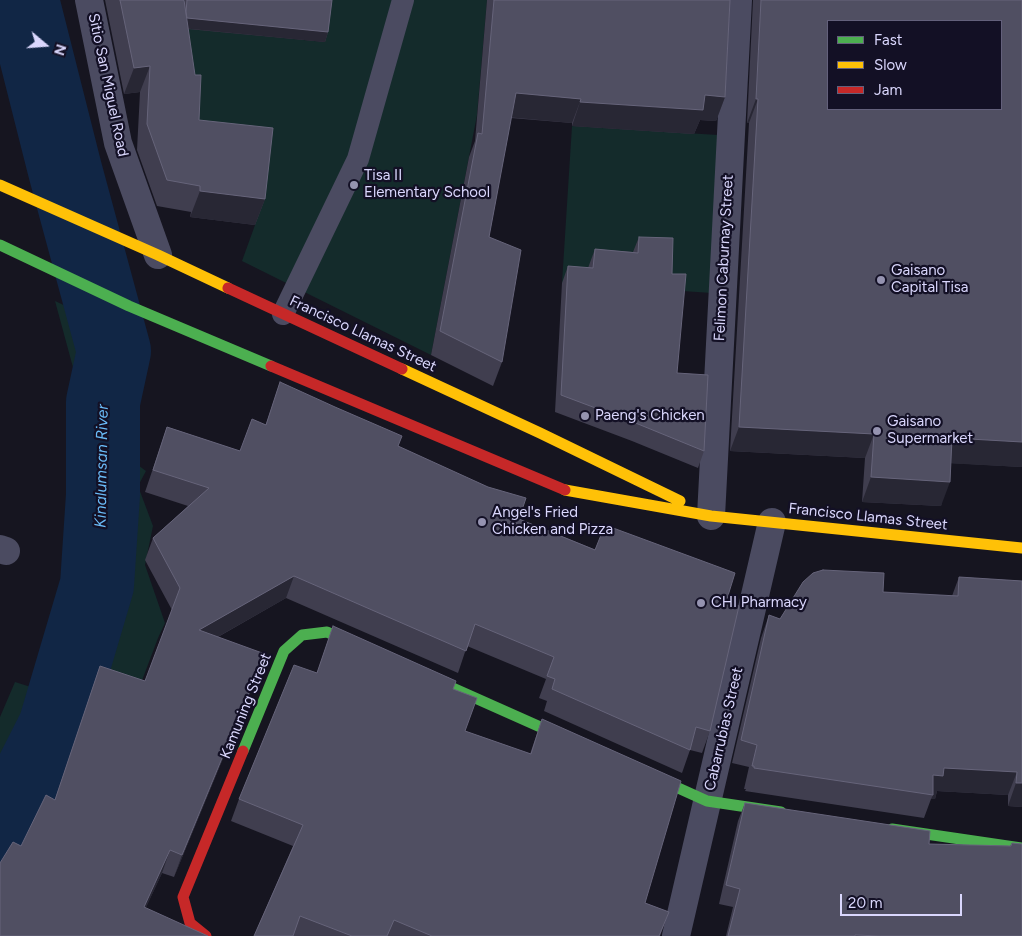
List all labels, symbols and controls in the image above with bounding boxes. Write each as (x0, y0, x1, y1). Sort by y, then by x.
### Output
street label: Sitio San Miguel Road (84, 12, 132, 158)
north arrow (20, 20, 70, 70)
legend (827, 20, 1002, 110)
text: Fast (874, 31, 902, 49)
text: N (50, 42, 70, 58)
text: Slow (874, 56, 907, 74)
text: Jam (874, 81, 902, 99)
place label: Tisa II Elementary School (364, 167, 490, 202)
street label: Felimon Caburnay Street (711, 174, 737, 342)
marker: Tisa II Elementary School (348, 179, 360, 191)
place label: Gaisano Capital Tisa (891, 262, 968, 297)
marker: Gaisano Capital Tisa (875, 274, 887, 286)
street label: Francisco Llamas Street (287, 292, 439, 376)
water label: Kinalumsan River (91, 404, 113, 528)
place label: Paeng's Chicken (595, 407, 705, 425)
marker: Paeng's Chicken (579, 410, 591, 422)
place label: Gaisano Supermarket (887, 413, 973, 448)
marker: Gaisano Supermarket (871, 425, 883, 437)
street label: Francisco Llamas Street (787, 500, 949, 534)
place label: Angel's Fried Chicken and Pizza (492, 504, 613, 539)
marker: Angel's Fried Chicken and Pizza (476, 516, 488, 528)
place label: CHI Pharmacy (711, 594, 807, 612)
marker: CHI Pharmacy (695, 597, 707, 609)
street label: Kamuning Street (217, 650, 275, 762)
street label: Cabarrubias Street (701, 666, 747, 792)
scale bar (842, 884, 964, 916)
text: 20 m (848, 894, 882, 912)

